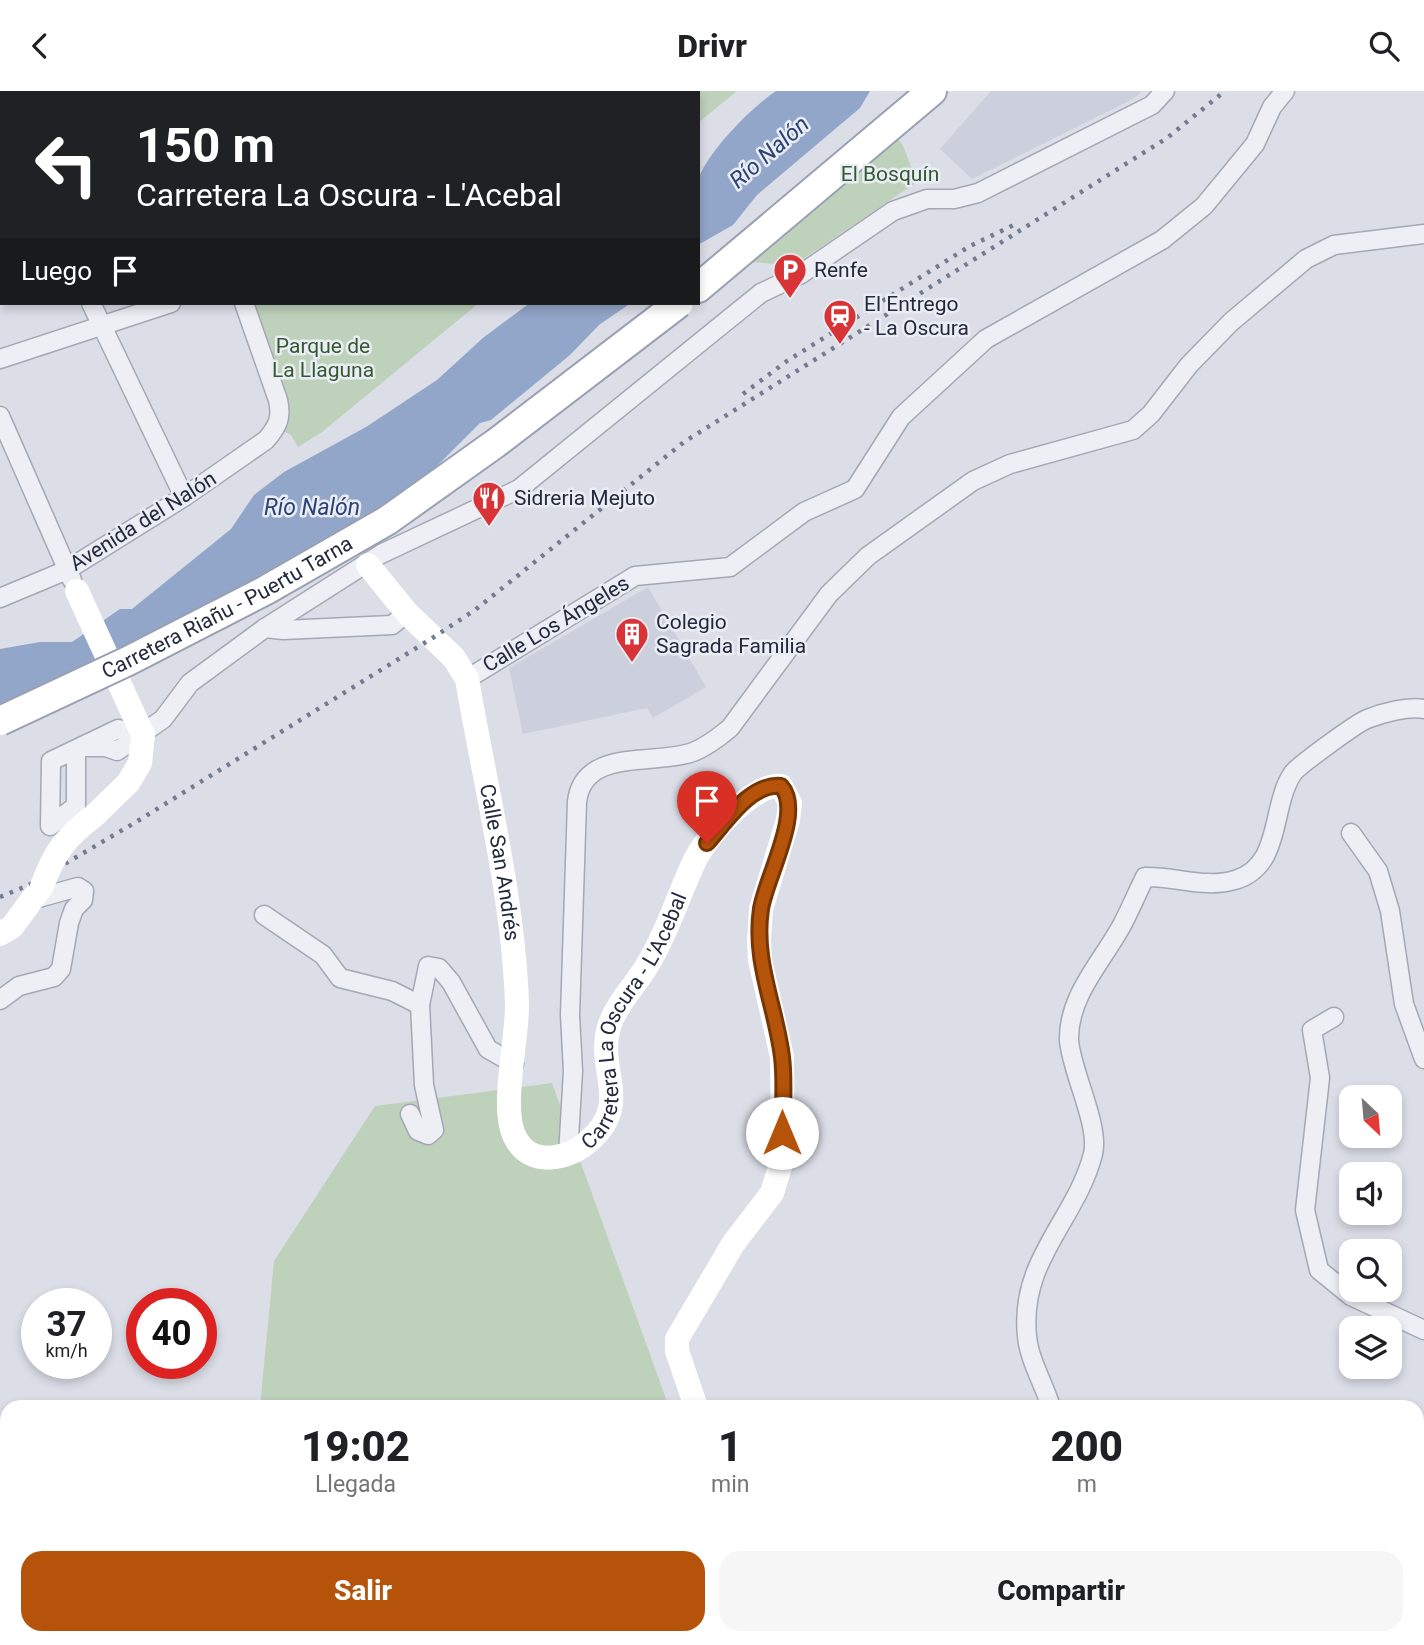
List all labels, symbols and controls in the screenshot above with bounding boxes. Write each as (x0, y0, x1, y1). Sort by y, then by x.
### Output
icon: back (21, 27, 59, 65)
text: Drivr (677, 27, 747, 65)
icon: search (1365, 27, 1403, 65)
water label: Río Nalón (724, 111, 814, 194)
text: 150 m (136, 117, 275, 174)
icon: left (21, 119, 112, 210)
park label: El Bosquín (841, 162, 939, 186)
text: Carretera La Oscura - L'Acebal (136, 176, 562, 214)
parking icon: Renfe (771, 251, 809, 300)
icon: arrive (106, 252, 144, 290)
text: Luego (21, 256, 92, 286)
place label: Renfe (814, 258, 868, 282)
place label: El Entrego - La Oscura (864, 292, 969, 340)
station icon: El Entrego - La Oscura (821, 297, 859, 346)
park label: Parque de La Llaguna (272, 334, 374, 382)
street label: Avenida del Nalón (65, 466, 221, 576)
restaurant icon: Sidreria Mejuto (470, 479, 508, 528)
place label: Sidreria Mejuto (514, 486, 655, 510)
water label: Río Nalón (264, 494, 360, 521)
street label: Carretera Riañu - Puertu Tarna (98, 531, 357, 684)
street label: Calle Los Ángeles (479, 571, 633, 677)
place label: Colegio Sagrada Familia (656, 610, 806, 658)
building icon: Colegio Sagrada Familia (613, 615, 651, 664)
pin (677, 771, 737, 843)
street label: Calle San Andrés (475, 782, 524, 942)
icon: arrive (688, 782, 726, 820)
street label: Carretera La Oscura - L'Acebal (576, 889, 692, 1154)
north arrow (1339, 1085, 1402, 1148)
map controls (1339, 1085, 1402, 1379)
position arrow (745, 1096, 819, 1170)
button: sound (1339, 1162, 1402, 1225)
button: search (1339, 1239, 1402, 1302)
speed limit sign: 40 (126, 1288, 217, 1379)
text: 37 (46, 1304, 87, 1345)
button: layers (1339, 1316, 1402, 1379)
text: km/h (45, 1340, 88, 1361)
text: 19:02 (301, 1422, 410, 1471)
text: 1 (718, 1422, 742, 1471)
text: 200 (1050, 1422, 1123, 1471)
text: Llegada (315, 1471, 396, 1498)
text: min (711, 1471, 749, 1498)
text: m (1077, 1471, 1097, 1498)
button: Salir (21, 1551, 705, 1631)
button: Compartir (719, 1551, 1403, 1631)

